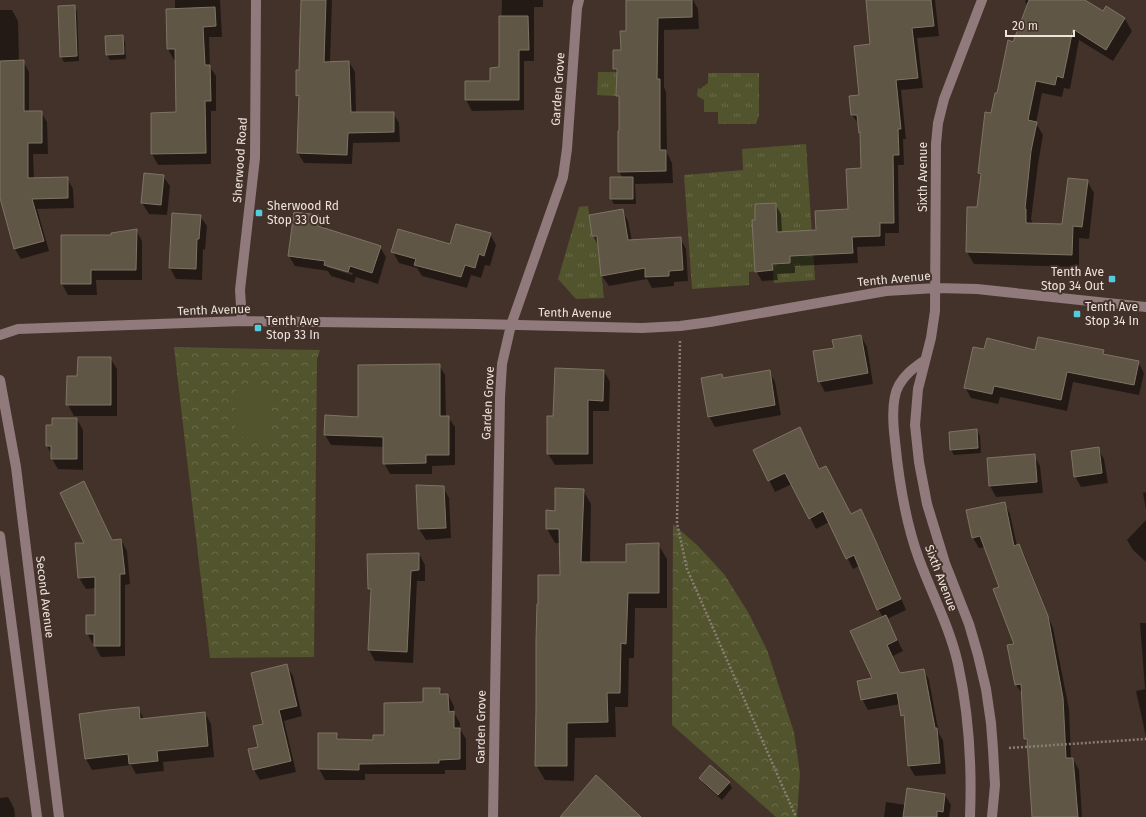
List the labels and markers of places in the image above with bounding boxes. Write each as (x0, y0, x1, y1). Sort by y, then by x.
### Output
place label: Sherwood Rd Stop 33 Out (267, 199, 339, 227)
marker: Sherwood Rd Stop 33 Out (254, 208, 264, 218)
place label: Tenth Ave Stop 34 Out (1041, 265, 1105, 293)
marker: Tenth Ave Stop 34 Out (1107, 274, 1117, 284)
place label: Tenth Ave Stop 34 In (1085, 300, 1139, 328)
marker: Tenth Ave Stop 34 In (1072, 309, 1082, 319)
place label: Tenth Ave Stop 33 In (266, 314, 320, 342)
marker: Tenth Ave Stop 33 In (253, 323, 263, 333)

